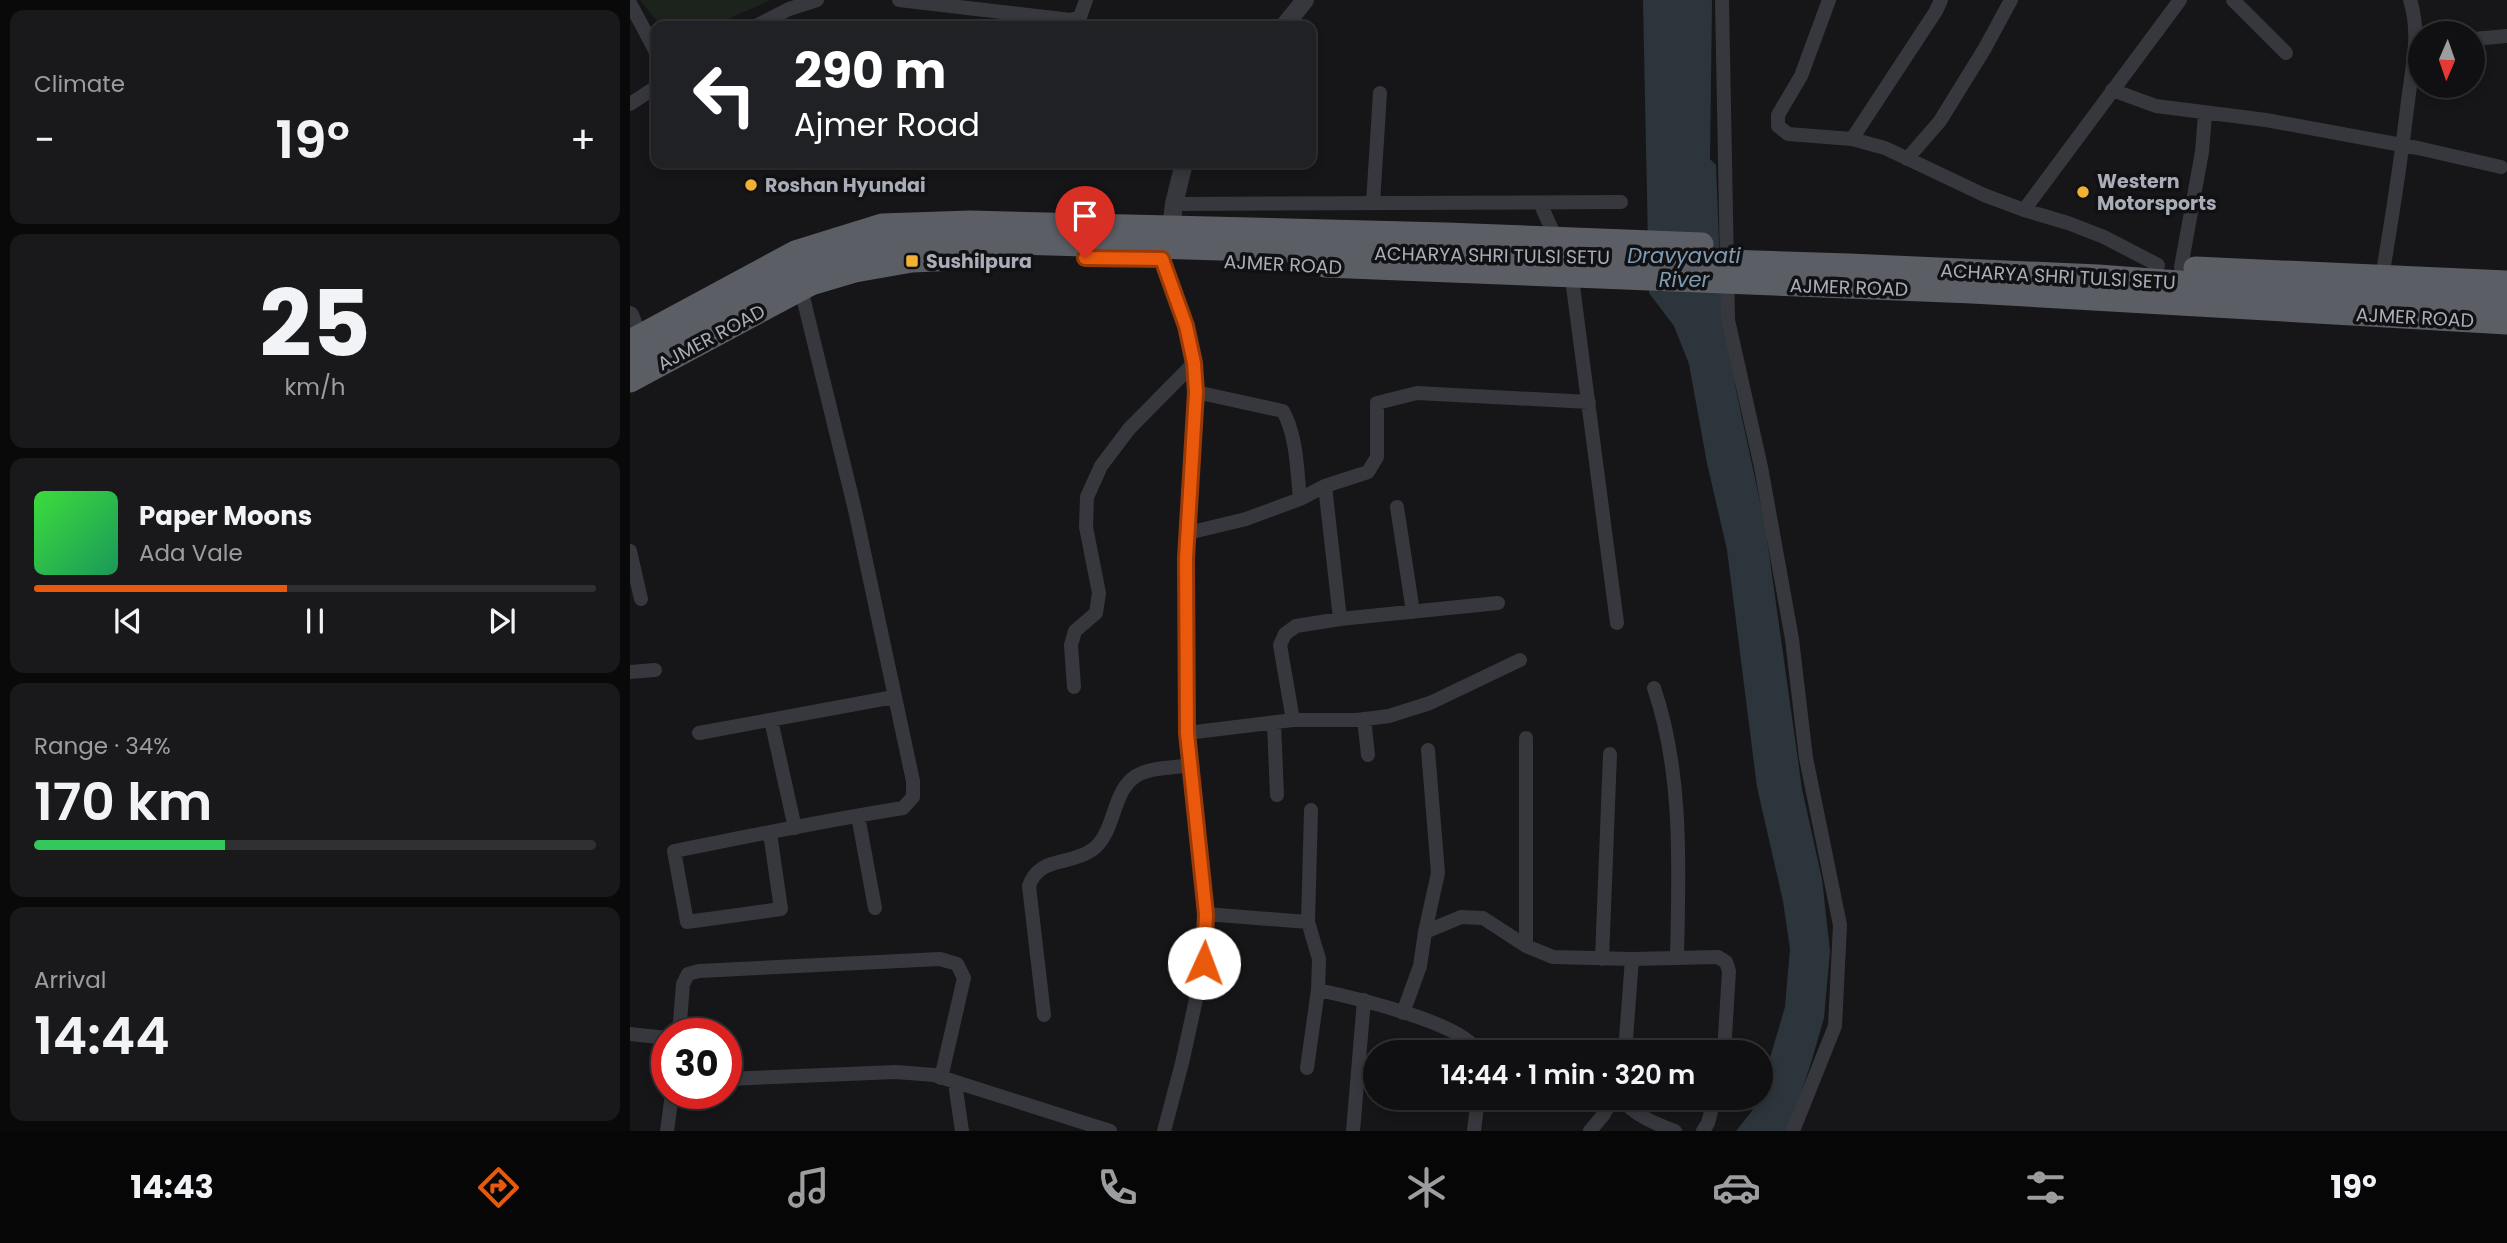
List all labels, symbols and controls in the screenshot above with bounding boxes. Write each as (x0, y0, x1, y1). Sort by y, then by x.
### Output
north arrow (2408, 21, 2485, 98)
map controls (2408, 21, 2485, 98)
text: 290 m (794, 37, 946, 105)
icon: left (679, 49, 770, 140)
text: Climate (34, 68, 125, 100)
text: Ajmer Road (794, 102, 980, 147)
text: 19° (275, 103, 350, 176)
text: − (34, 113, 55, 166)
text: + (570, 113, 596, 166)
place label: Western Motorsports (2097, 168, 2217, 217)
place label: Roshan Hyundai (765, 172, 926, 199)
marker: Roshan Hyundai (743, 177, 759, 193)
marker: Western Motorsports (2075, 184, 2091, 200)
pin (1055, 186, 1115, 258)
icon: arrive (1066, 197, 1104, 235)
street label: ACHARYA SHRI TULSI SETU (1374, 240, 1610, 271)
water label: Dravyavati River (1627, 241, 1742, 294)
place label: Sushilpura (926, 248, 1032, 275)
street label: AJMER ROAD (1223, 248, 1343, 281)
marker: Sushilpura (904, 253, 920, 269)
street label: ACHARYA SHRI TULSI SETU (1940, 257, 2176, 296)
text: 25 (259, 260, 371, 388)
street label: AJMER ROAD (1789, 272, 1909, 303)
street label: AJMER ROAD (653, 298, 770, 377)
street label: AJMER ROAD (2355, 301, 2475, 334)
text: km/h (284, 371, 346, 403)
text: Paper Moons (139, 498, 312, 534)
text: Ada Vale (139, 537, 243, 569)
icon: previous (109, 602, 147, 640)
icon: pause (296, 602, 334, 640)
icon: next (483, 602, 521, 640)
text: Range · 34% (34, 730, 171, 762)
text: 170 km (34, 765, 212, 838)
position arrow (1167, 926, 1241, 1000)
text: Arrival (34, 964, 106, 996)
text: 14:44 (34, 999, 170, 1072)
speed limit sign: 30 (651, 1018, 742, 1109)
text: 14:44 · 1 min · 320 m (1441, 1057, 1695, 1093)
icon: directions (474, 1163, 523, 1212)
icon: music (784, 1163, 833, 1212)
icon: phone (1093, 1163, 1142, 1212)
icon: climate (1402, 1163, 1451, 1212)
icon: car (1712, 1163, 1761, 1212)
icon: filters (2021, 1163, 2070, 1212)
text: 14:43 (130, 1164, 214, 1209)
text: 19° (2330, 1164, 2377, 1209)

